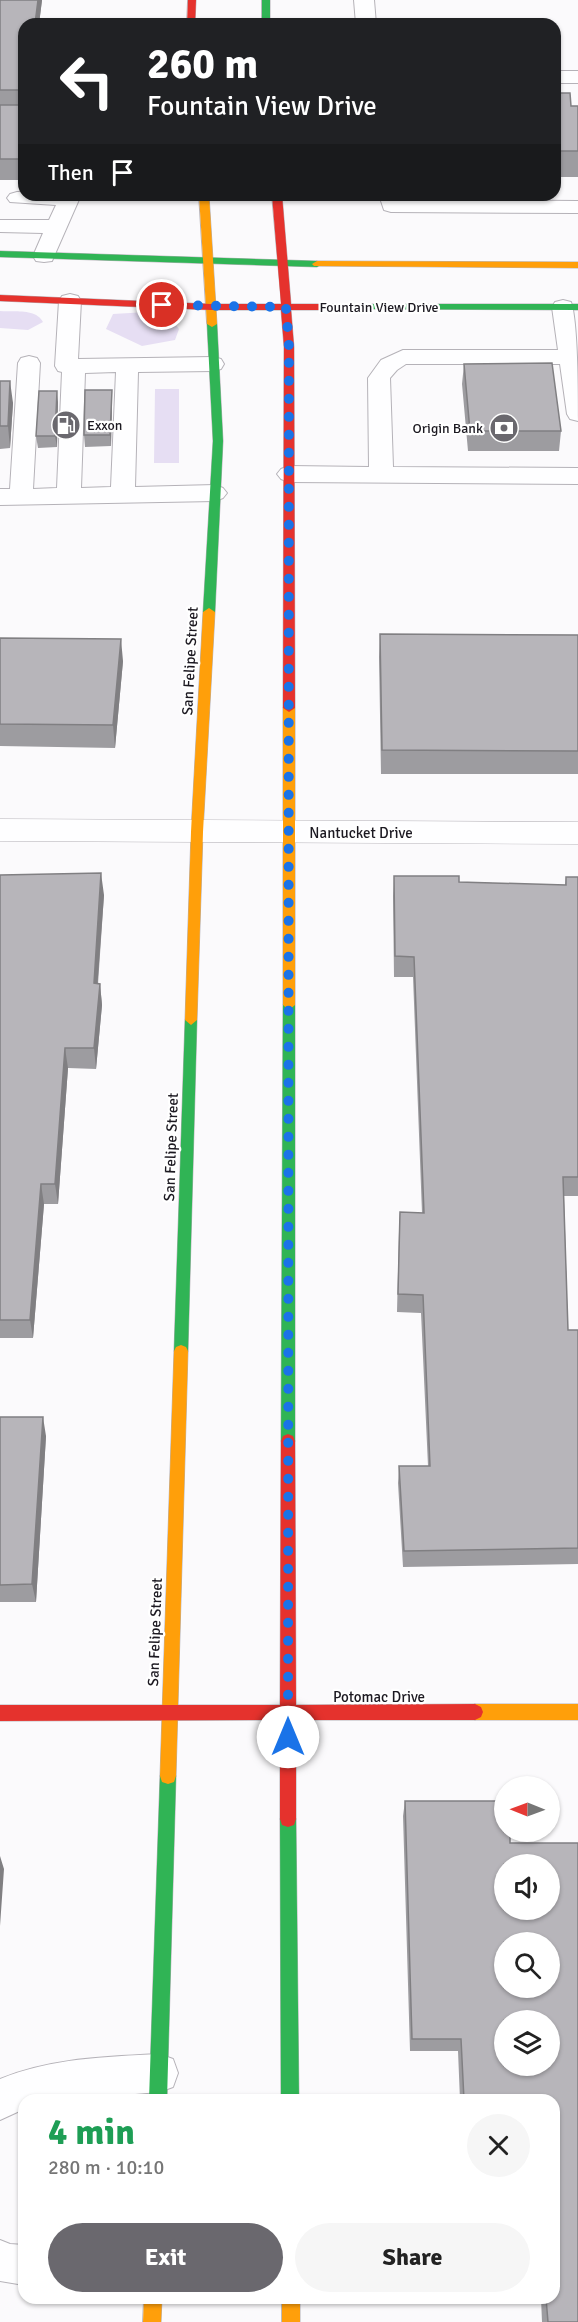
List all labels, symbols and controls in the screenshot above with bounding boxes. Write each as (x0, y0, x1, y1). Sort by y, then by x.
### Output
text: 260 m (147, 39, 258, 90)
icon: left (48, 42, 126, 120)
text: Fountain View Drive (147, 90, 377, 123)
icon: arrive (106, 156, 139, 189)
text: Then (48, 159, 94, 186)
pin (136, 279, 187, 330)
icon: arrive (145, 288, 178, 321)
street label: Fountain View Drive (319, 299, 439, 316)
fuel station icon: Exxon (50, 409, 82, 441)
bank icon: Origin Bank (488, 412, 520, 444)
place label: Exxon (87, 417, 122, 434)
place label: Origin Bank (413, 420, 483, 437)
street label: San Felipe Street (178, 606, 202, 716)
street label: Nantucket Drive (309, 824, 413, 842)
street label: San Felipe Street (160, 1092, 182, 1202)
street label: San Felipe Street (144, 1577, 166, 1687)
street label: Potomac Drive (333, 1688, 425, 1706)
position arrow (256, 1705, 320, 1769)
north arrow (494, 1776, 560, 1842)
map controls (494, 1776, 560, 2076)
button: sound (494, 1854, 560, 1920)
button: search (494, 1932, 560, 1998)
button: layers (494, 2010, 560, 2076)
text: 4 min (48, 2110, 135, 2155)
button: close (467, 2114, 530, 2177)
text: 280 m · 10:10 (48, 2155, 164, 2180)
button: Exit (48, 2223, 283, 2292)
button: Share (295, 2223, 530, 2292)

